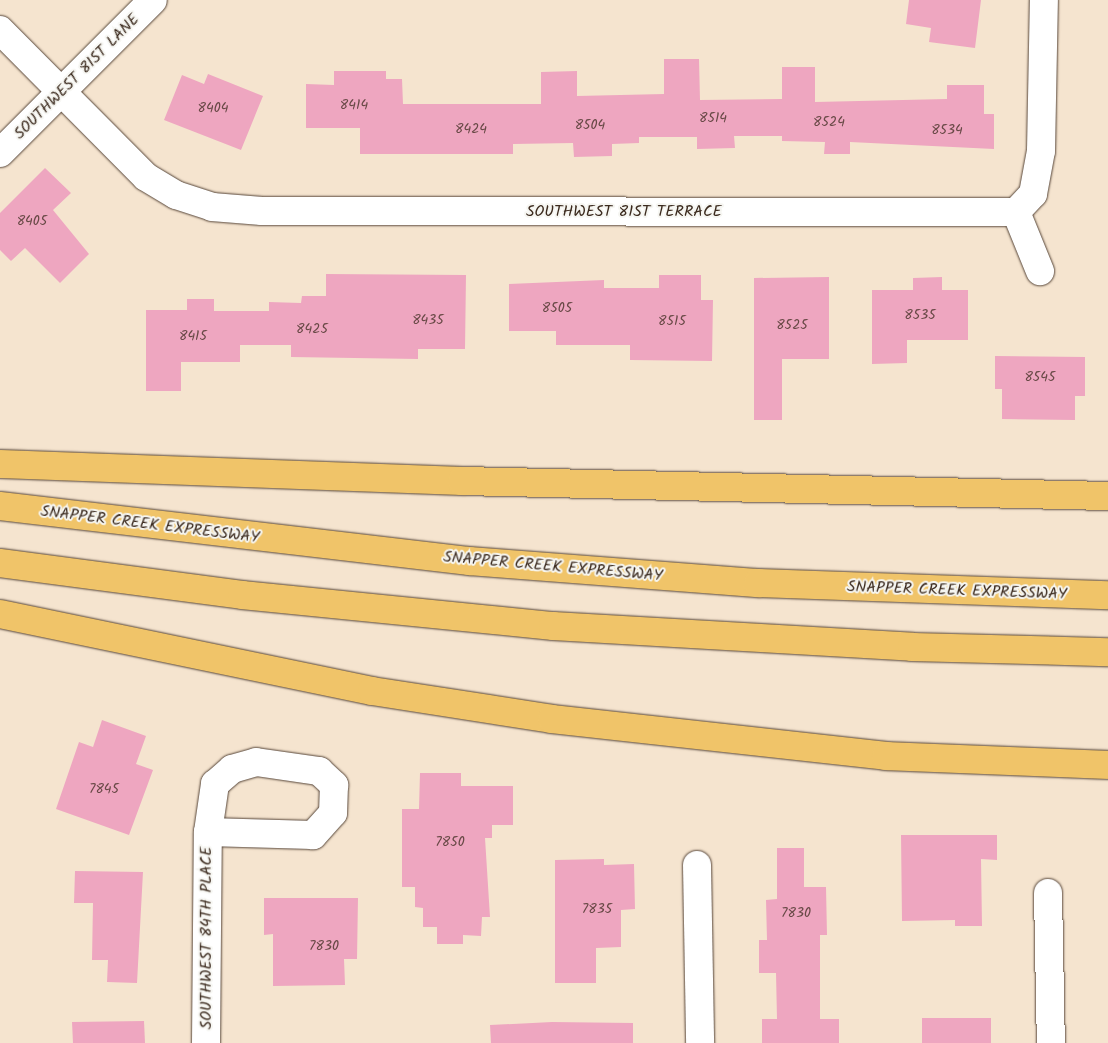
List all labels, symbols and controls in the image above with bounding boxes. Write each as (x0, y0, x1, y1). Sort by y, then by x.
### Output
street label: SOUTHWEST 81ST LANE (10, 10, 144, 144)
house number: 8414 (340, 97, 368, 113)
house number: 8404 (198, 100, 228, 116)
house number: 8514 (699, 110, 727, 126)
house number: 8524 (813, 114, 845, 130)
house number: 8504 (575, 117, 605, 133)
house number: 8424 (455, 121, 487, 137)
house number: 8534 (931, 122, 963, 138)
street label: SOUTHWEST 81ST TERRACE (526, 202, 722, 222)
house number: 8405 (17, 213, 47, 229)
house number: 8505 (542, 300, 572, 316)
house number: 8535 (904, 307, 936, 323)
house number: 8435 (412, 312, 444, 328)
house number: 8515 (658, 313, 686, 329)
house number: 8525 (776, 317, 808, 333)
house number: 8425 (296, 321, 328, 337)
house number: 8415 (179, 328, 207, 344)
house number: 8545 (1024, 369, 1056, 385)
street label: SNAPPER CREEK EXPRESSWAY (40, 502, 260, 548)
street label: SNAPPER CREEK EXPRESSWAY (442, 548, 664, 586)
street label: SNAPPER CREEK EXPRESSWAY (847, 578, 1067, 604)
house number: 7845 (89, 781, 119, 797)
house number: 7850 (435, 834, 465, 850)
street label: SOUTHWEST 84TH PLACE (197, 847, 217, 1029)
house number: 7835 (582, 901, 612, 917)
house number: 7830 (781, 905, 811, 921)
house number: 7830 (309, 938, 339, 954)

